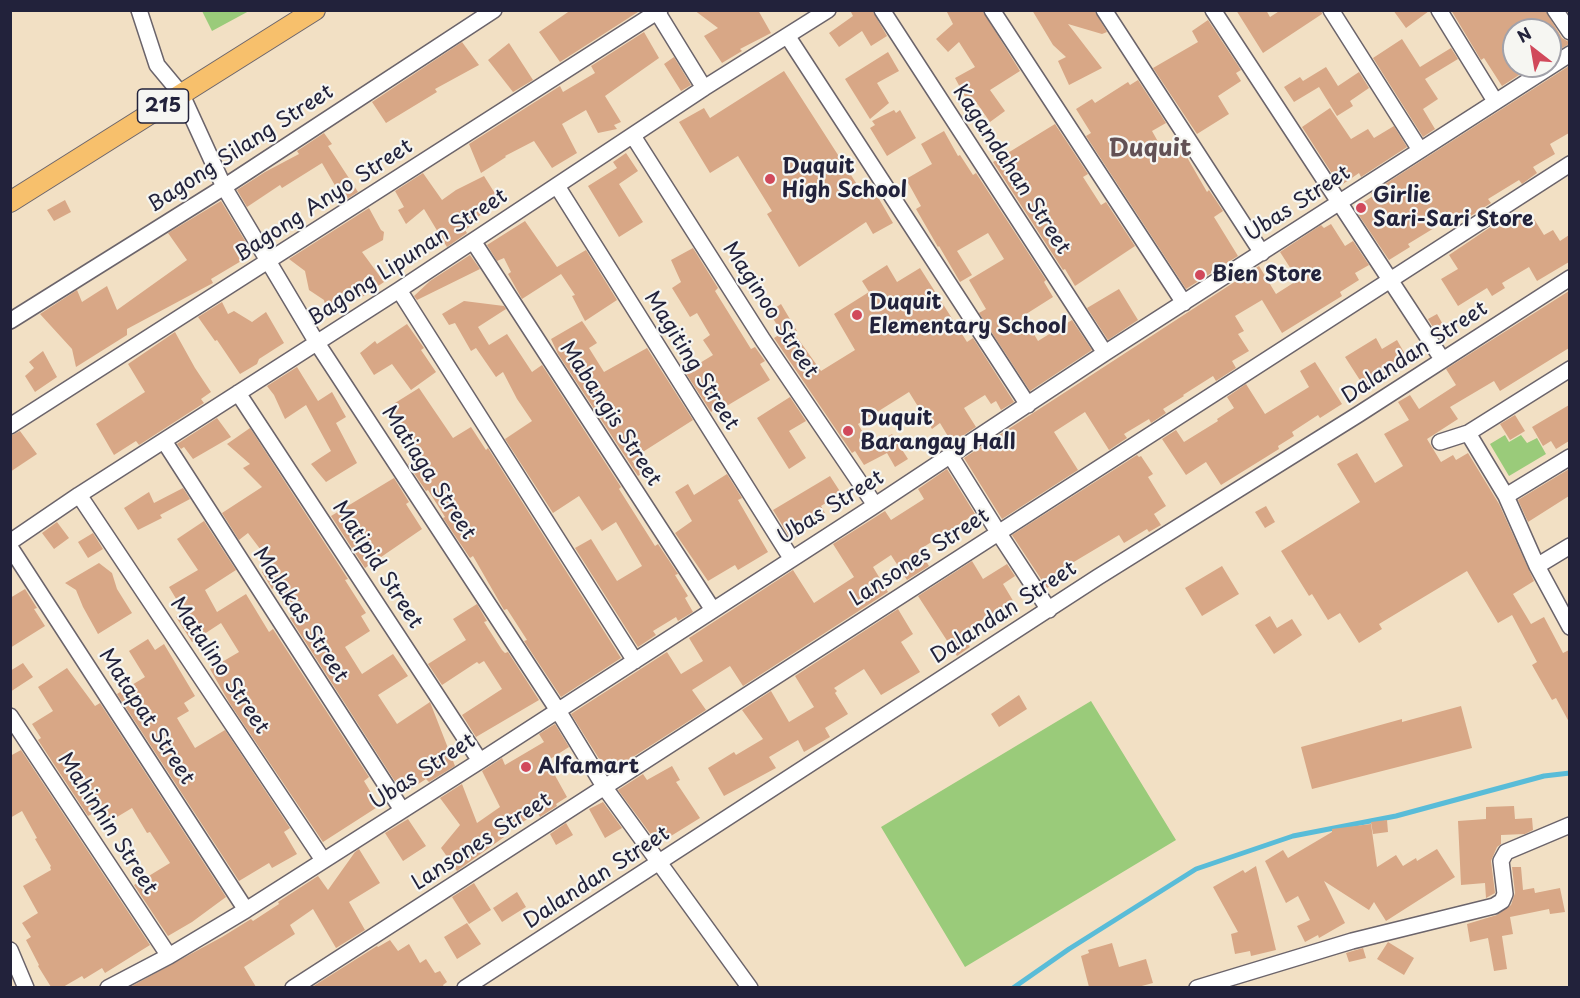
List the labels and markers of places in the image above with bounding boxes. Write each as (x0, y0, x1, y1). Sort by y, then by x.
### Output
place label: Duquit High School (782, 154, 907, 204)
marker: Duquit High School (763, 172, 777, 186)
place label: Girlie Sari-Sari Store (1373, 183, 1533, 233)
marker: Girlie Sari-Sari Store (1354, 201, 1368, 215)
place label: Bien Store (1212, 262, 1322, 288)
marker: Bien Store (1193, 268, 1207, 282)
place label: Duquit Elementary School (869, 290, 1067, 340)
marker: Duquit Elementary School (850, 308, 864, 322)
place label: Duquit Barangay Hall (860, 406, 1015, 456)
marker: Duquit Barangay Hall (841, 424, 855, 438)
place label: Alfamart (538, 754, 639, 780)
marker: Alfamart (519, 760, 533, 774)

